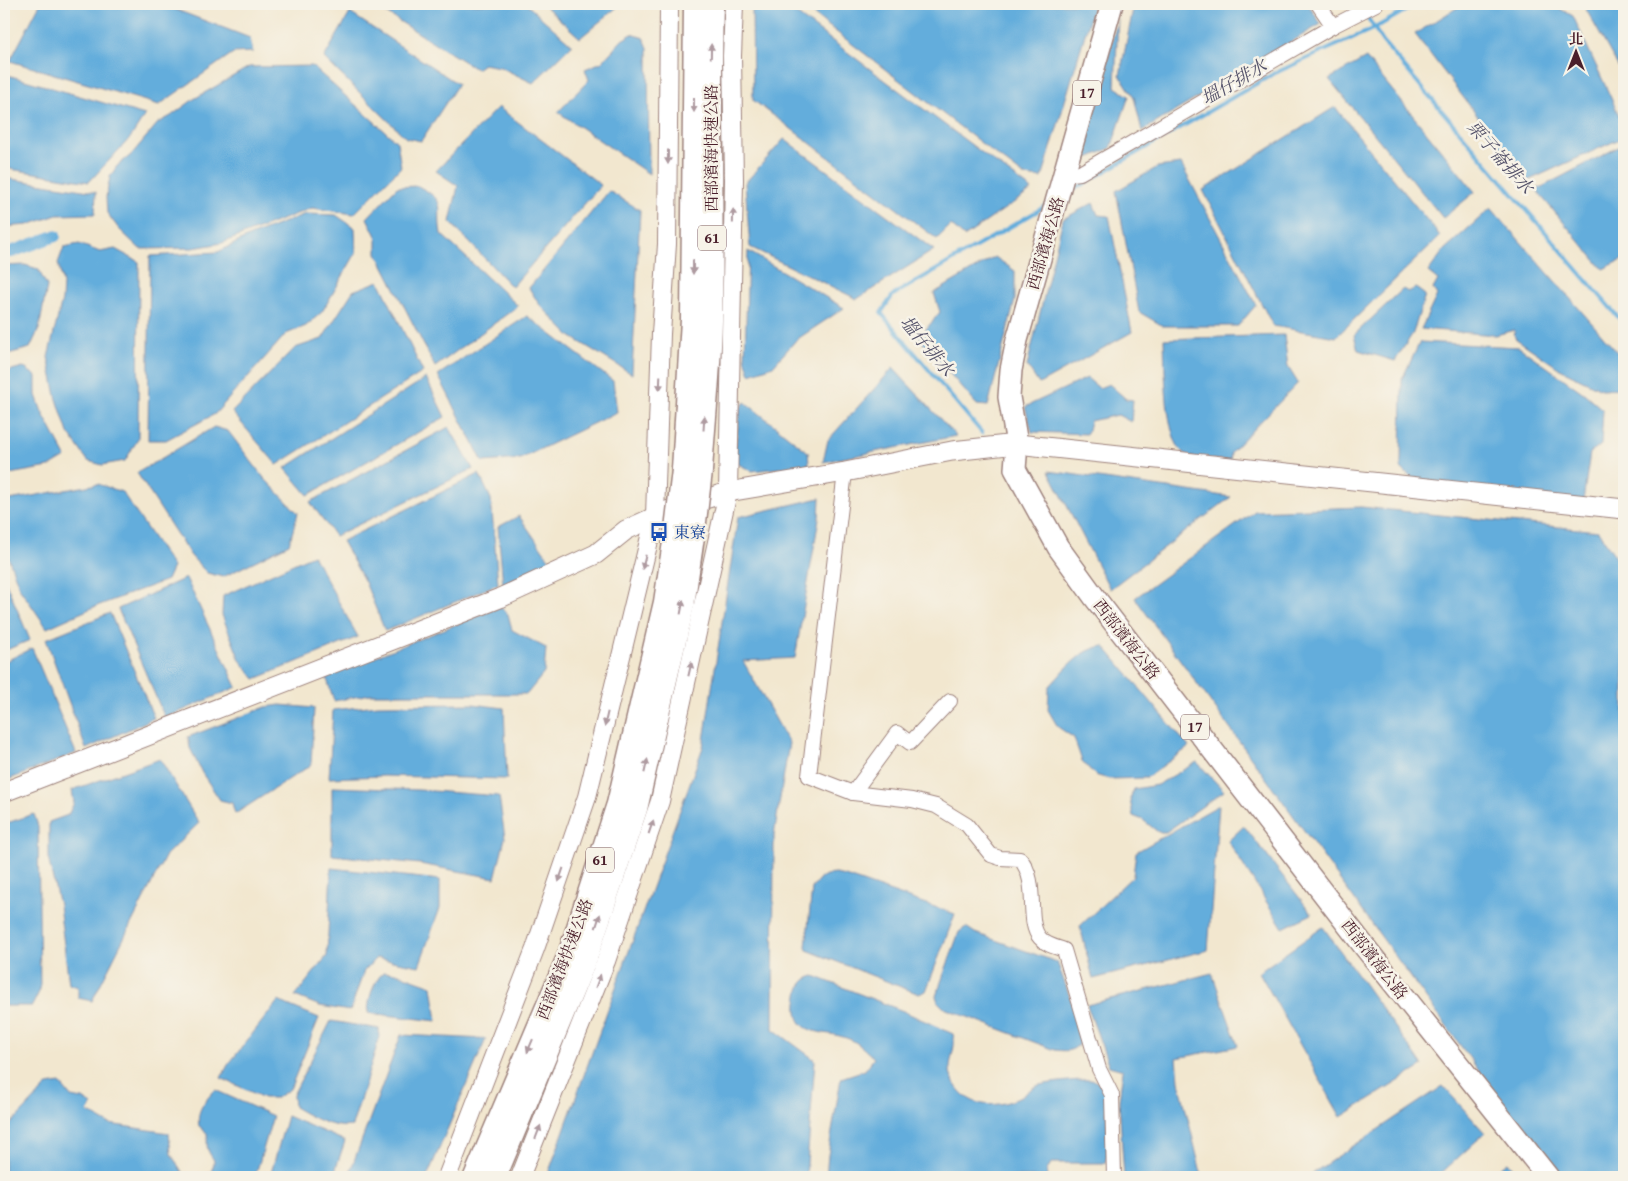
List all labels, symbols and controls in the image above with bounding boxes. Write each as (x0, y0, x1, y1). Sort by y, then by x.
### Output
north arrow (1550, 28, 1600, 78)
text: 北 (1569, 29, 1583, 49)
one-way arrow (707, 42, 715, 58)
water label: 塭仔排水 (1196, 51, 1273, 111)
road number: 17 (1073, 80, 1101, 106)
street label: 西部濱海快速公路 (699, 84, 723, 212)
one-way arrow (690, 97, 698, 113)
water label: 栗子崙排水 (1461, 114, 1541, 201)
one-way arrow (664, 150, 672, 166)
street label: 西部濱海公路 (1020, 194, 1070, 292)
one-way arrow (729, 208, 737, 224)
road number: 61 (698, 226, 726, 250)
one-way arrow (689, 260, 697, 276)
water label: 塭仔排水 (894, 309, 962, 383)
one-way arrow (656, 375, 664, 391)
one-way arrow (700, 415, 708, 431)
place label: 東寮 (674, 520, 706, 544)
bus stop icon: 東寮 (648, 521, 670, 543)
one-way arrow (640, 554, 648, 569)
street label: 西部濱海公路 (1088, 594, 1166, 684)
one-way arrow (678, 600, 686, 615)
one-way arrow (686, 662, 694, 677)
one-way arrow (602, 712, 610, 727)
road number: 17 (1181, 714, 1209, 740)
one-way arrow (642, 758, 650, 773)
one-way arrow (648, 820, 655, 835)
road number: 61 (586, 848, 614, 872)
one-way arrow (556, 868, 564, 883)
street label: 西部濱海快速公路 (530, 895, 598, 1023)
one-way arrow (595, 913, 603, 928)
street label: 西部濱海公路 (1336, 914, 1414, 1004)
one-way arrow (594, 973, 602, 988)
one-way arrow (526, 1039, 534, 1053)
one-way arrow (535, 1125, 543, 1139)

